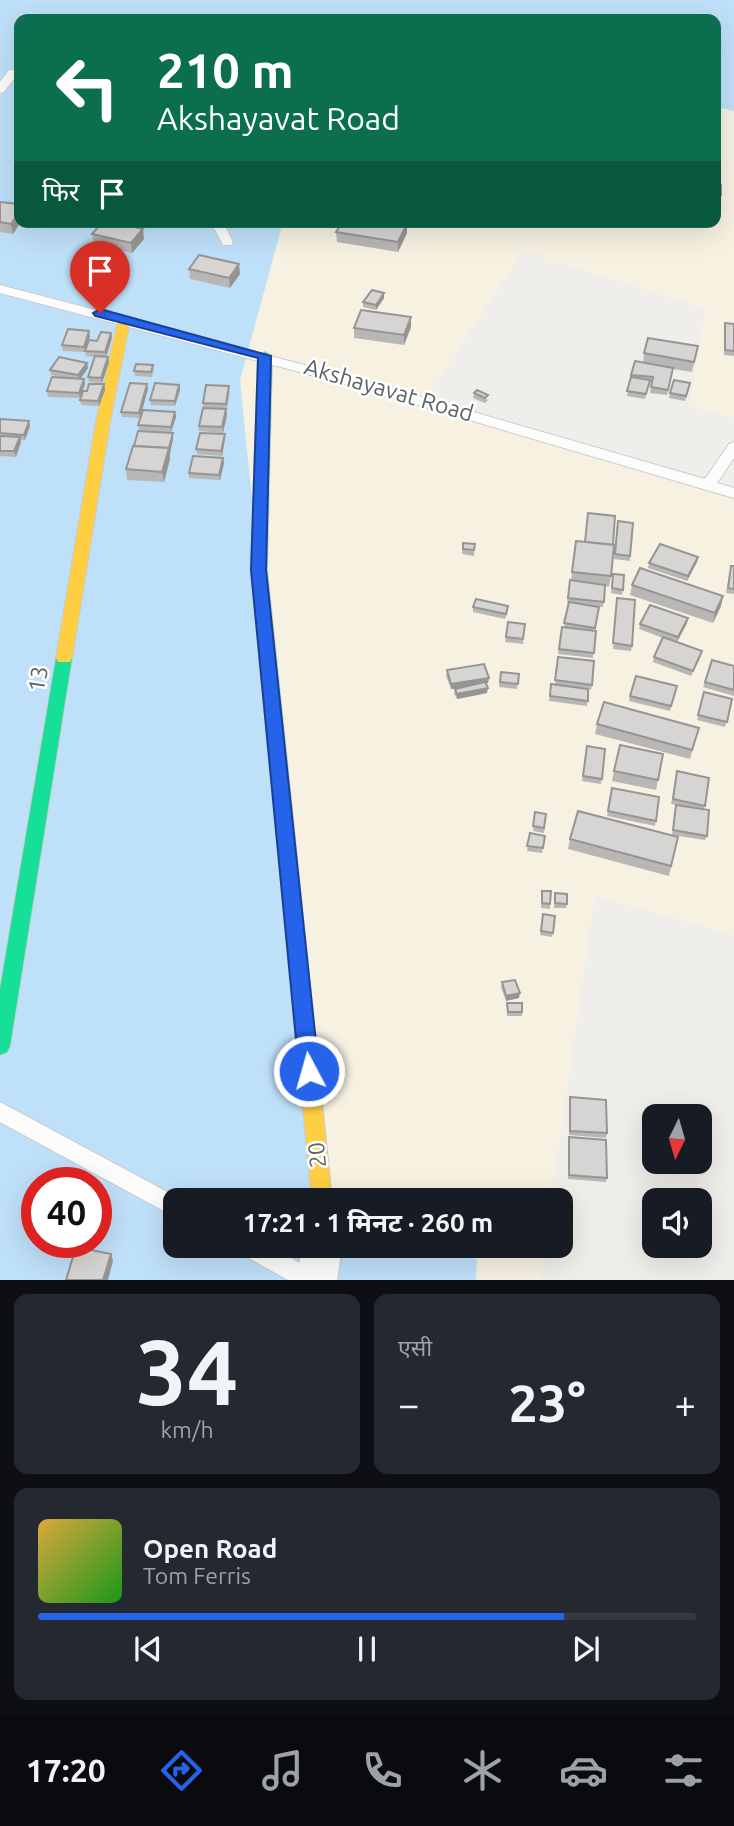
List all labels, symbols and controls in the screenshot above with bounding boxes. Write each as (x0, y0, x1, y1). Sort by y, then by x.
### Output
icon: left (42, 42, 133, 133)
text: 210 m (157, 42, 294, 97)
text: Akshayavat Road (157, 100, 400, 136)
icon: arrive (93, 175, 131, 213)
text: फिर (42, 177, 79, 206)
pin (70, 241, 130, 313)
icon: arrive (81, 252, 119, 290)
street label: Akshayavat Road (302, 353, 477, 426)
street label: 13 (23, 664, 52, 694)
position arrow (272, 1034, 346, 1108)
north arrow (642, 1104, 712, 1174)
map controls (642, 1104, 712, 1258)
street label: 20 (303, 1141, 330, 1169)
speed limit sign: 40 (21, 1167, 112, 1258)
button: sound (642, 1188, 712, 1258)
text: 17:21 · 1 मिनट · 260 m (243, 1208, 493, 1237)
text: 34 (136, 1320, 238, 1422)
text: एसी (398, 1335, 432, 1360)
text: 23° (508, 1374, 586, 1432)
text: − (398, 1383, 419, 1425)
text: + (675, 1383, 696, 1425)
text: km/h (160, 1417, 214, 1442)
text: Open Road (143, 1534, 277, 1563)
text: Tom Ferris (143, 1563, 251, 1588)
icon: previous (129, 1630, 167, 1668)
icon: pause (348, 1630, 386, 1668)
icon: next (567, 1630, 605, 1668)
icon: directions (157, 1746, 206, 1795)
icon: music (258, 1746, 307, 1795)
icon: phone (358, 1746, 407, 1795)
icon: climate (458, 1746, 507, 1795)
icon: car (559, 1746, 608, 1795)
icon: filters (659, 1746, 708, 1795)
text: 17:20 (26, 1752, 106, 1788)

